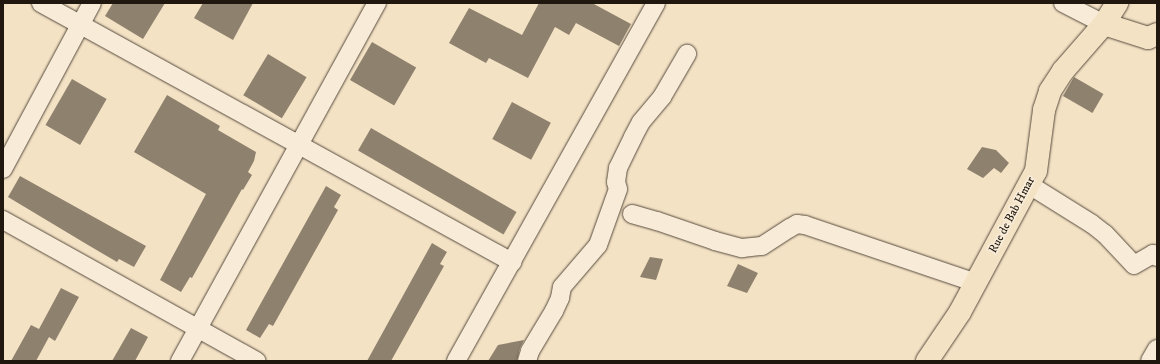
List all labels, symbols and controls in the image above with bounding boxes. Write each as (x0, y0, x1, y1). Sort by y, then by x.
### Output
street label: Rue de Bab Hmar (986, 174, 1038, 256)

